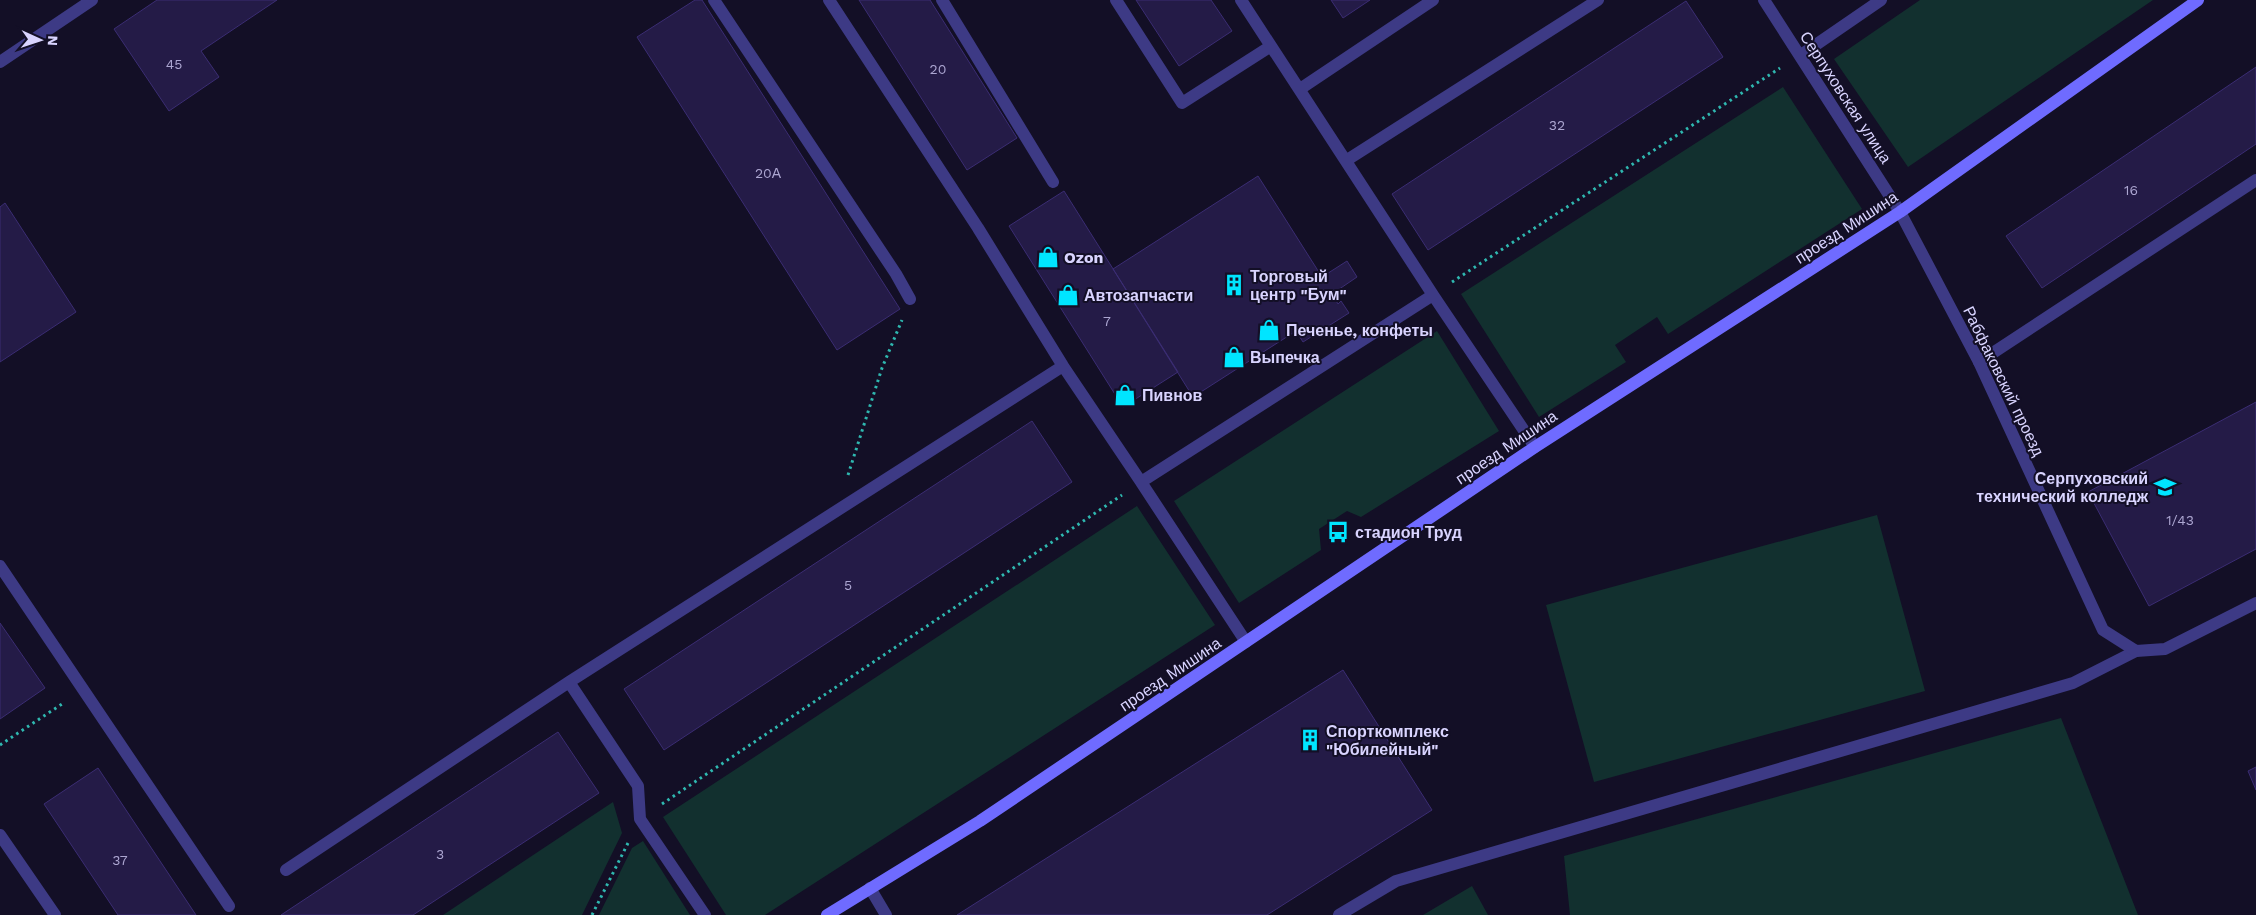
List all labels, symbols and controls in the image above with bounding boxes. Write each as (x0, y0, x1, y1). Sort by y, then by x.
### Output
north arrow (15, 15, 65, 65)
street label: Серпуховская улица (1796, 28, 1895, 167)
text: N (45, 35, 61, 46)
house number: 45 (166, 56, 182, 72)
house number: 20 (930, 61, 946, 77)
house number: 32 (1549, 117, 1565, 133)
house number: 20А (755, 165, 782, 181)
house number: 16 (2124, 182, 2138, 198)
street label: проезд Мишина (1791, 187, 1901, 268)
shop icon: Ozon (1035, 244, 1061, 270)
place label: Ozon (1064, 248, 1103, 267)
place label: Торговый центр "Бум" (1250, 267, 1347, 304)
building icon: Торговый центр "Бум" (1221, 272, 1247, 298)
shop icon: Автозапчасти (1055, 282, 1081, 308)
place label: Автозапчасти (1084, 286, 1193, 305)
street label: Рабфаковский проезд (1959, 303, 2048, 460)
house number: 7 (1103, 313, 1111, 329)
shop icon: Печенье, конфеты (1256, 317, 1282, 343)
place label: Печенье, конфеты (1286, 321, 1433, 340)
shop icon: Выпечка (1221, 344, 1247, 370)
place label: Выпечка (1250, 348, 1320, 367)
shop icon: Пивнов (1112, 382, 1138, 408)
place label: Пивнов (1142, 386, 1203, 405)
street label: проезд Мишина (1452, 406, 1561, 488)
place label: Серпуховский технический колледж (1976, 469, 2149, 506)
school or university icon: Серпуховский технический колледж (2152, 474, 2178, 500)
house number: 1/43 (2166, 512, 2194, 528)
bus stop icon: стадион Труд (1325, 519, 1351, 545)
place label: стадион Труд (1355, 523, 1462, 542)
house number: 5 (844, 577, 852, 593)
street label: проезд Мишина (1116, 633, 1225, 715)
place label: Спорткомплекс "Юбилейный" (1326, 722, 1449, 759)
building icon: Спорткомплекс "Юбилейный" (1297, 727, 1323, 753)
house number: 3 (436, 846, 444, 862)
house number: 37 (112, 852, 128, 868)

